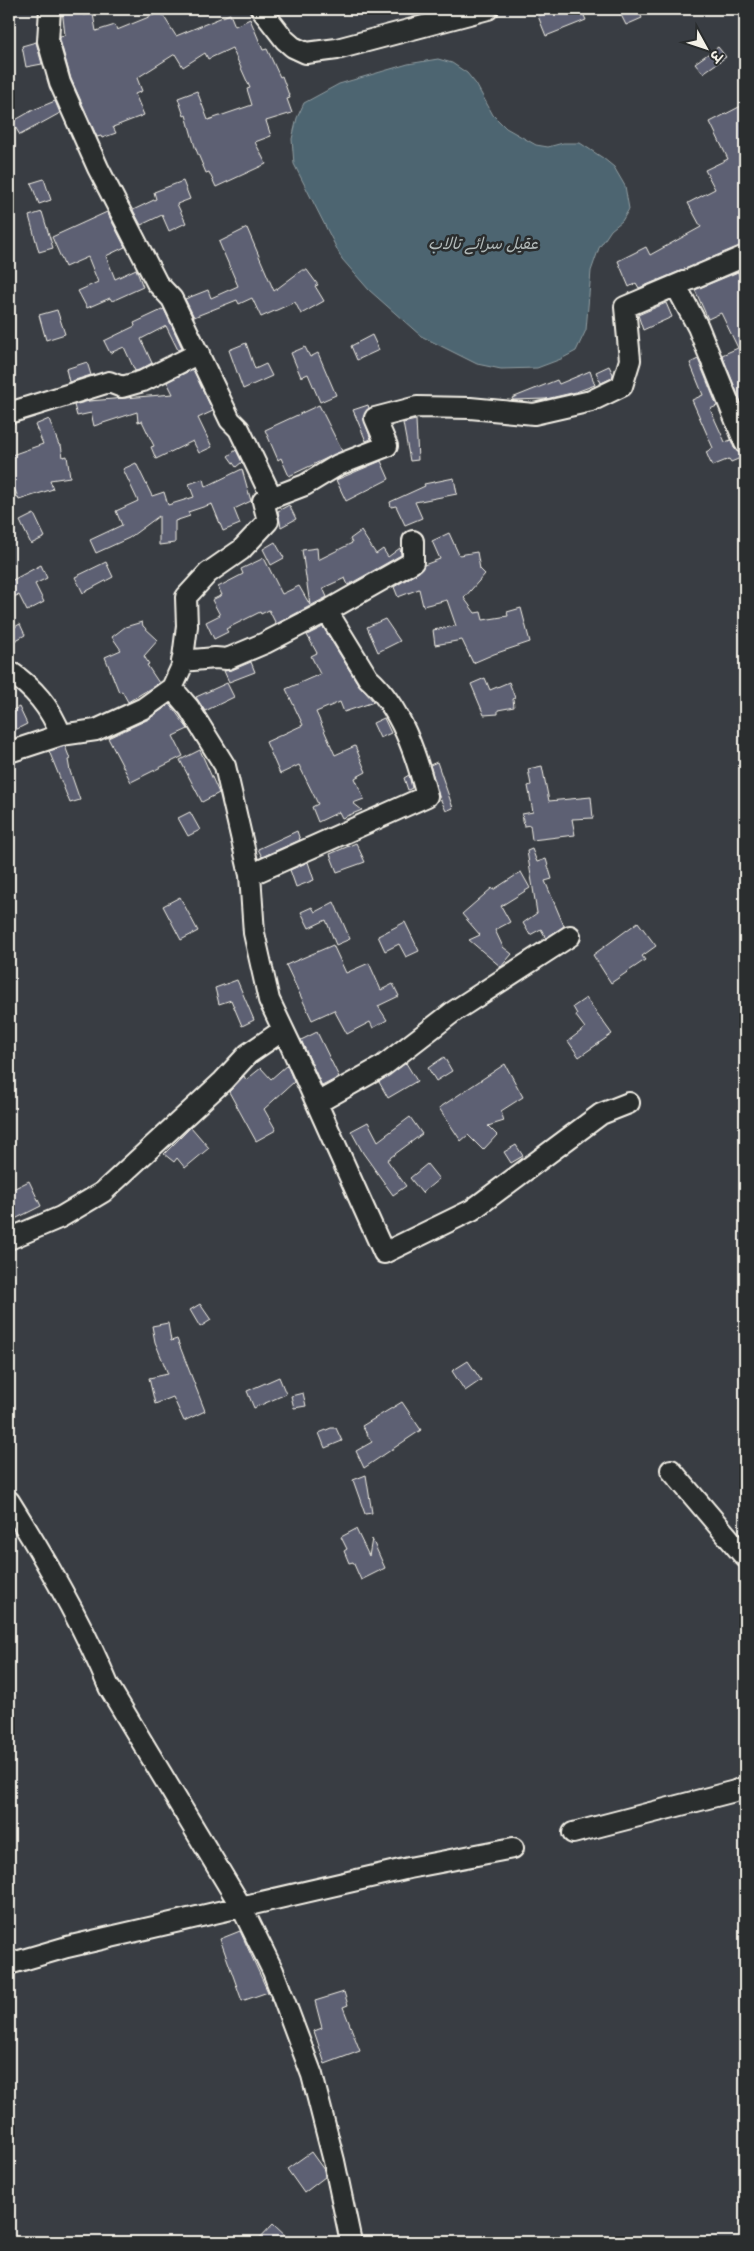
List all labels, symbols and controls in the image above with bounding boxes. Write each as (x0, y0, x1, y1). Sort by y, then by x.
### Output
north arrow (682, 22, 732, 72)
text: उ (705, 45, 726, 66)
water label: عقیل سرائے تالاب (428, 235, 538, 255)

